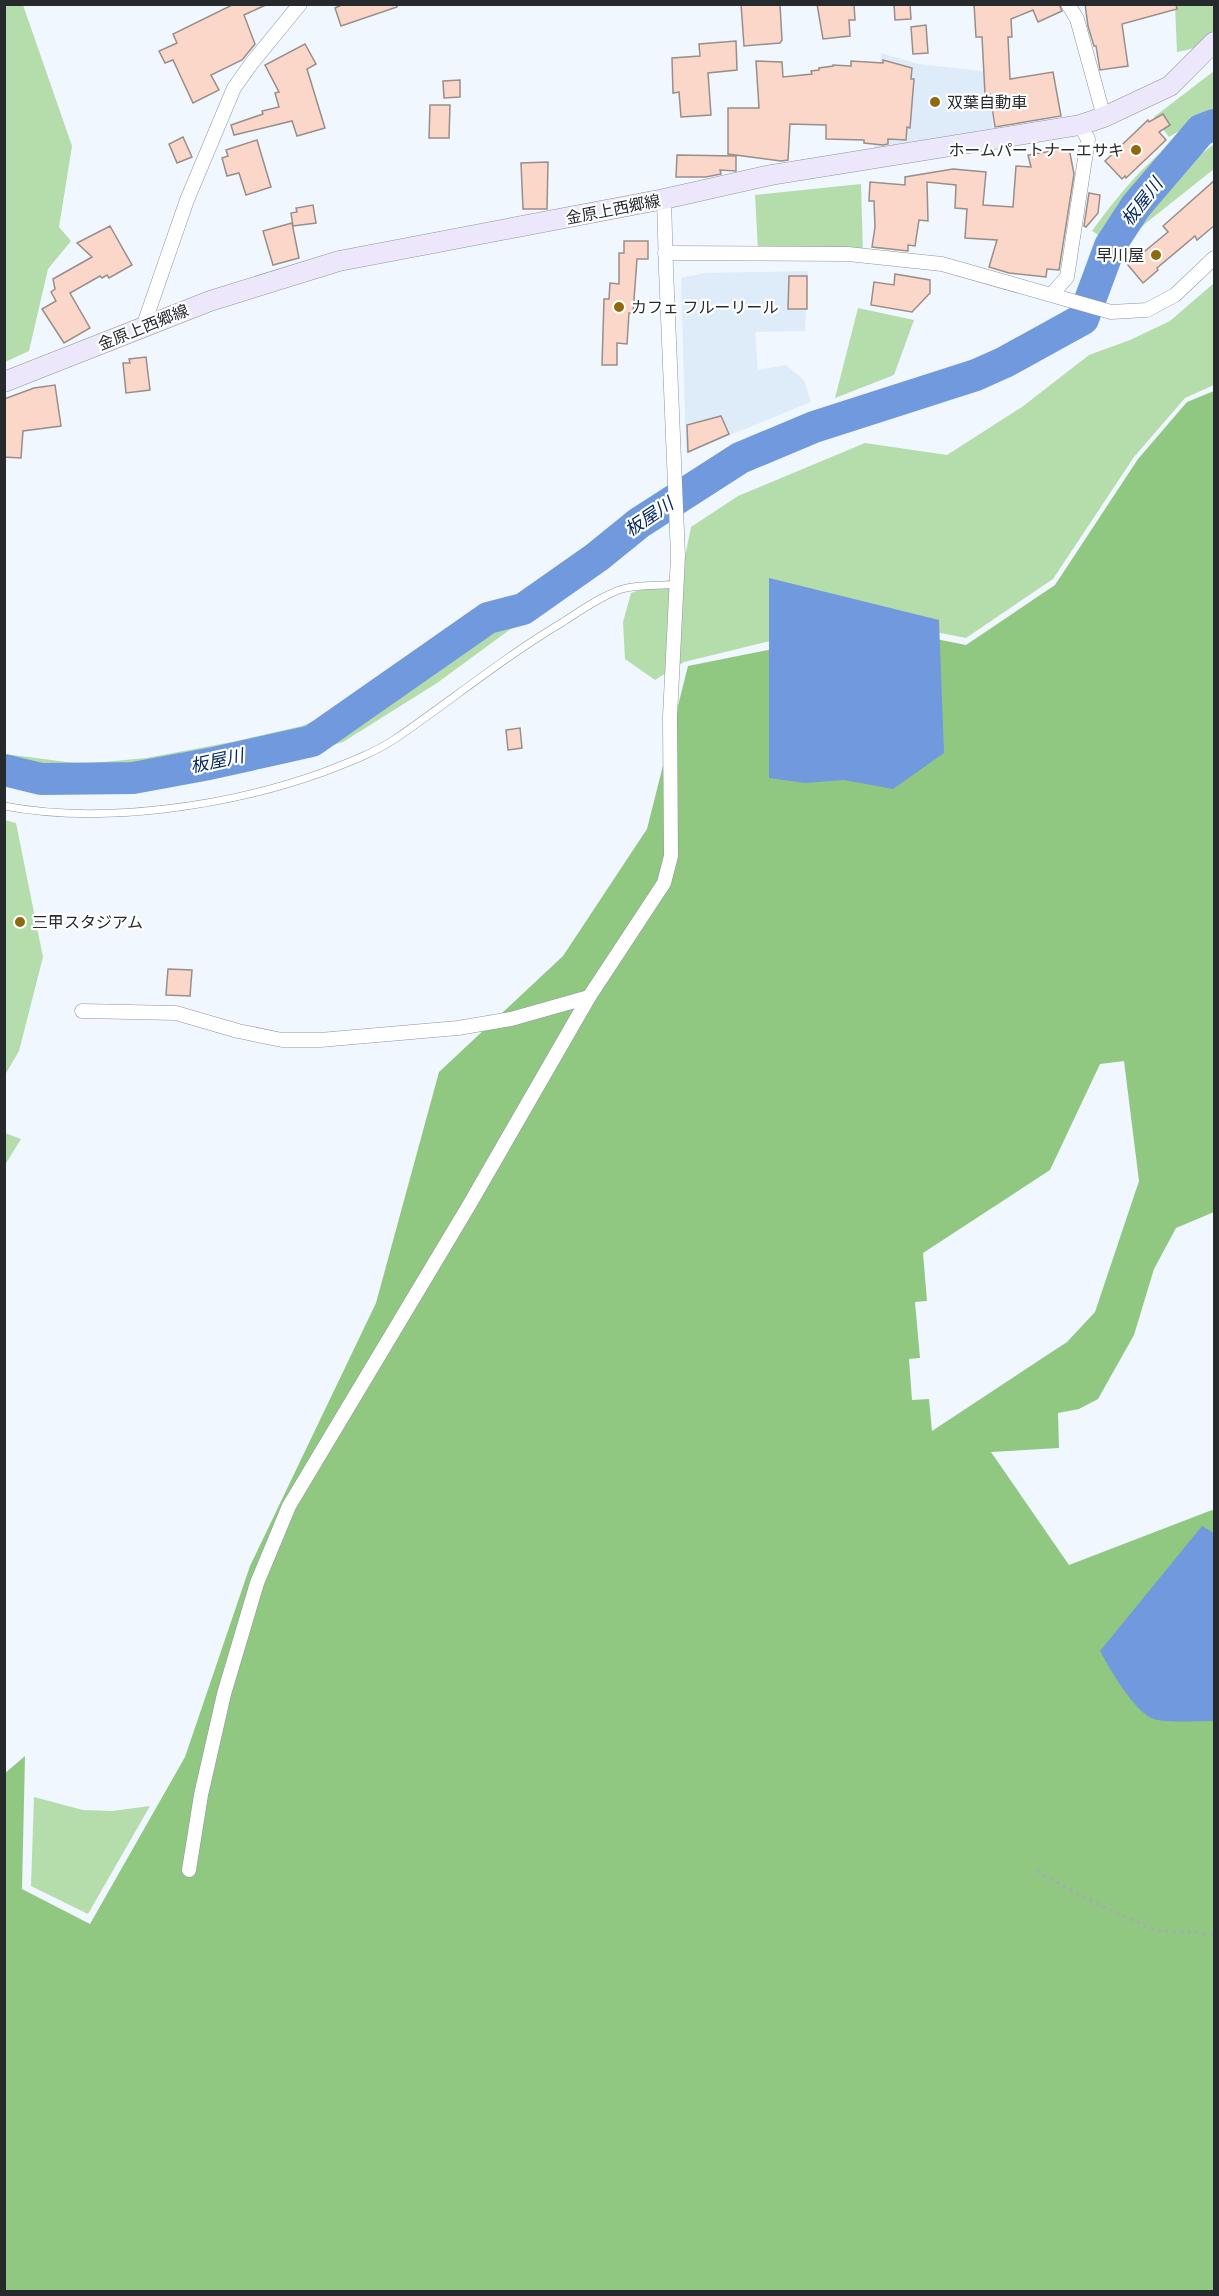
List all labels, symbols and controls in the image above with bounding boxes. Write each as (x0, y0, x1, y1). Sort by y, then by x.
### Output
place label: 双葉自動車 (947, 90, 1027, 114)
marker: 双葉自動車 (928, 95, 942, 109)
place label: ホームパートナーエサキ (948, 138, 1124, 162)
marker: ホームパートナーエサキ (1129, 143, 1143, 157)
water label: 板屋川 (1114, 171, 1170, 231)
street label: 金原上西郷線 (564, 188, 662, 230)
place label: 早川屋 (1096, 243, 1144, 267)
marker: 早川屋 (1149, 248, 1163, 262)
place label: カフェ フルーリール (631, 295, 779, 319)
street label: 金原上西郷線 (94, 298, 192, 356)
marker: カフェ フルーリール (612, 300, 626, 314)
water label: 板屋川 (619, 489, 680, 543)
water label: 板屋川 (188, 741, 248, 779)
place label: 三甲スタジアム (32, 910, 143, 934)
marker: 三甲スタジアム (13, 915, 27, 929)

